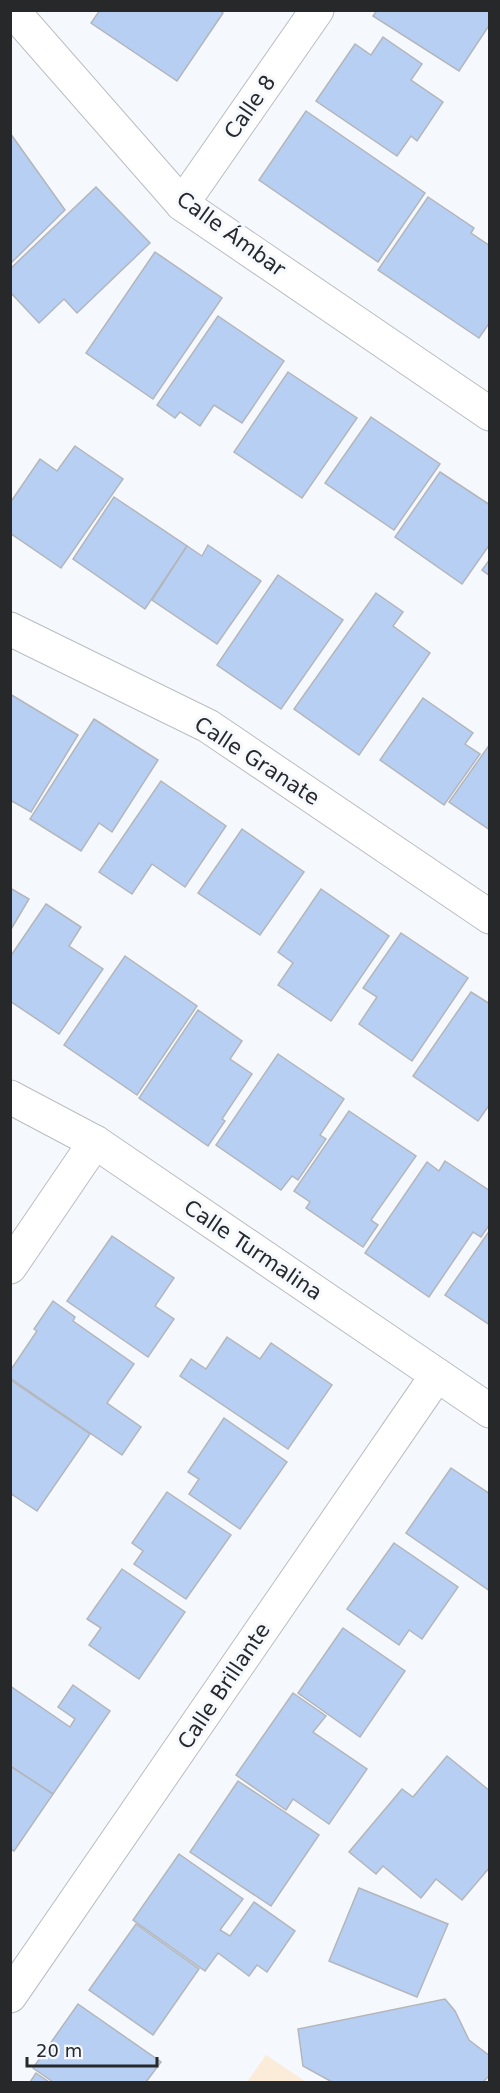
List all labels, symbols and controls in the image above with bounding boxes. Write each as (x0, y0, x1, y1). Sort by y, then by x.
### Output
street label: Calle 8 (219, 71, 281, 143)
street label: Calle Ámbar (172, 186, 291, 282)
street label: Calle Granate (190, 712, 324, 810)
street label: Calle Turmalina (179, 1195, 327, 1305)
street label: Calle Brillante (173, 1618, 275, 1754)
scale bar (27, 2030, 158, 2068)
text: 20 m (36, 2040, 82, 2061)

